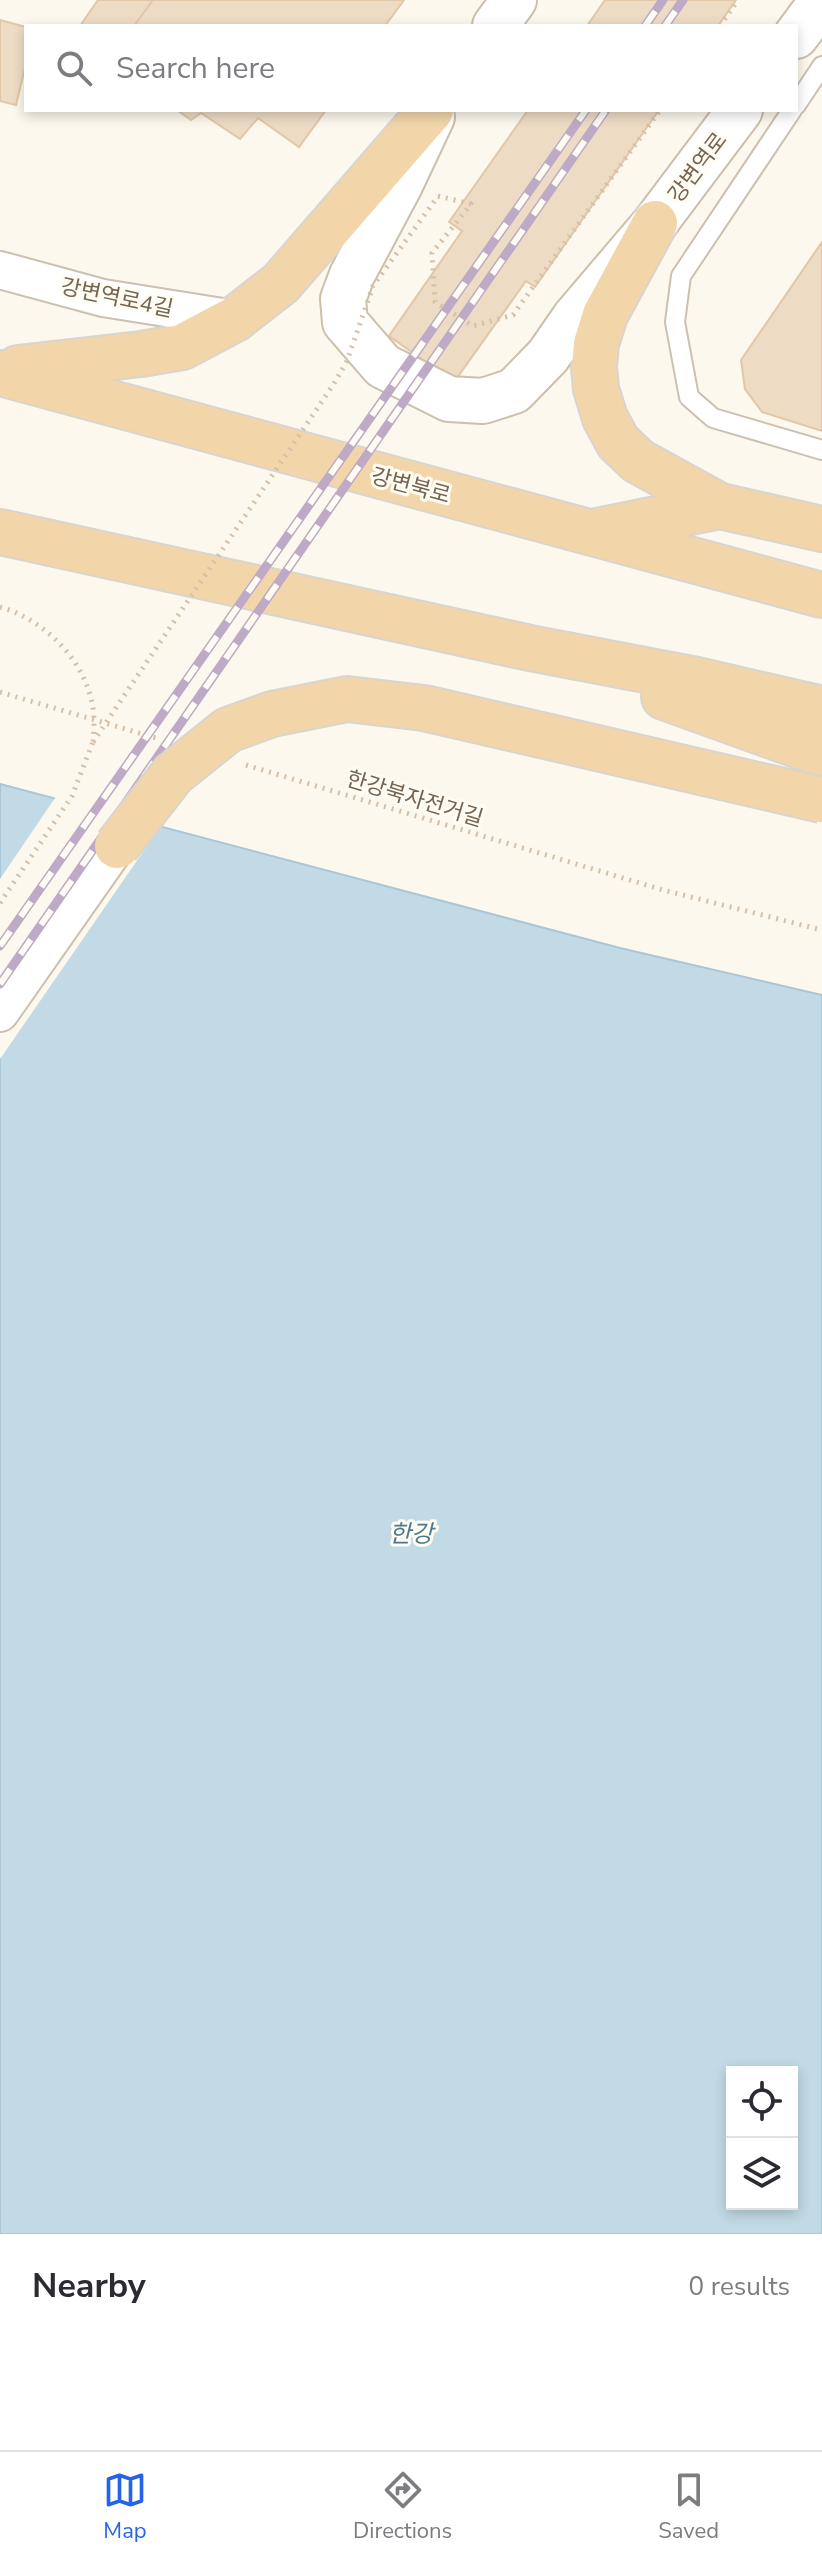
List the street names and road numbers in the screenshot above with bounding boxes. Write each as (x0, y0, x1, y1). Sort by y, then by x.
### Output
street label: 강변역로 (661, 126, 734, 209)
street label: 강변역로4길 (58, 271, 176, 325)
street label: 강변북로 (368, 461, 454, 511)
street label: 한강북자전거길 (343, 764, 487, 834)

